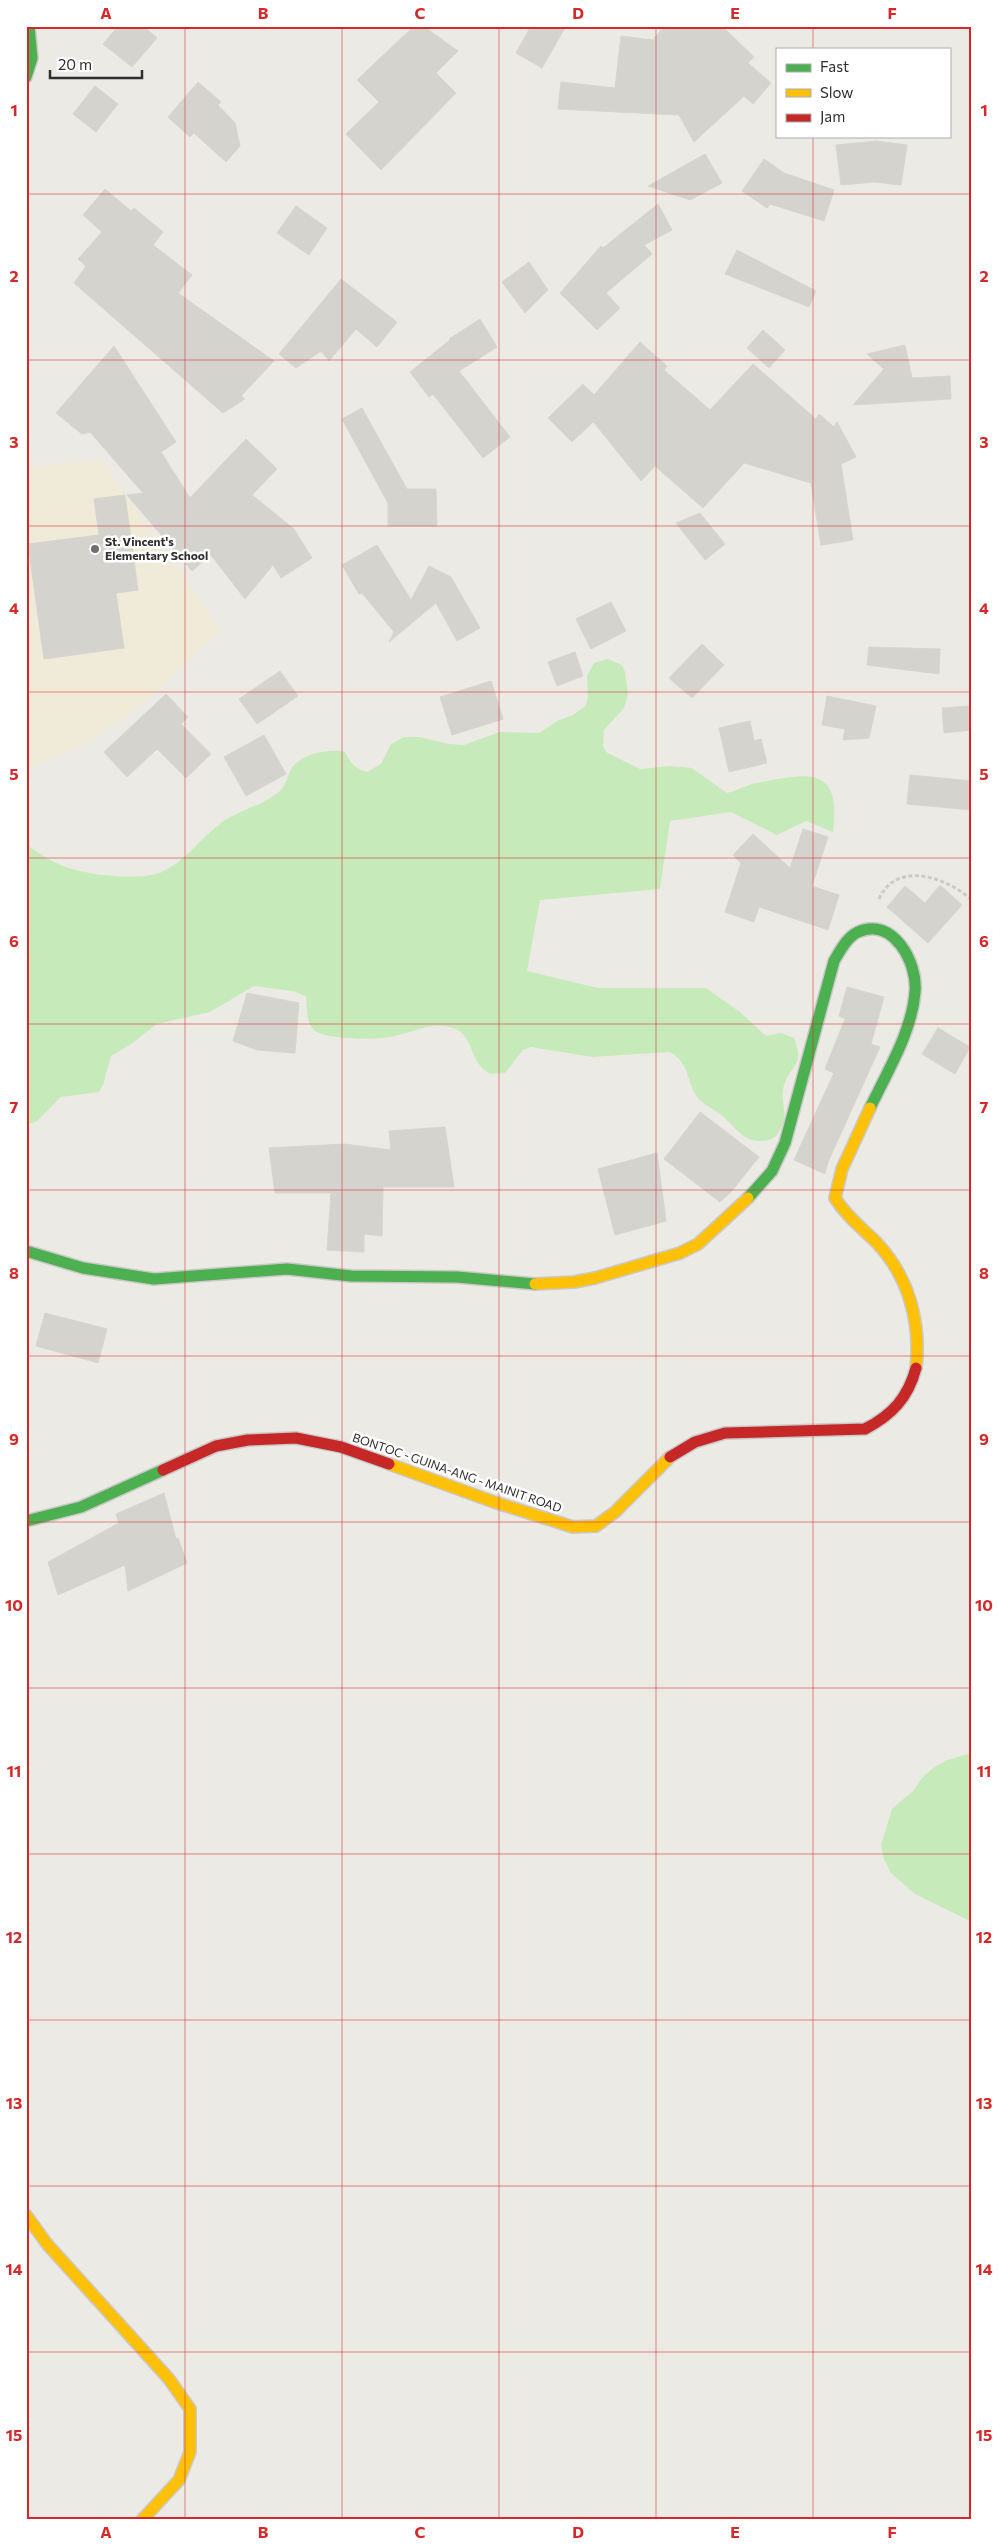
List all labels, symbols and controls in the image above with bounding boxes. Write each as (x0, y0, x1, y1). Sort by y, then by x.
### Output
text: A (100, 3, 112, 22)
text: B (258, 3, 269, 22)
text: C (415, 3, 426, 22)
text: D (572, 3, 584, 22)
text: E (730, 3, 740, 22)
text: F (887, 3, 897, 22)
scale bar (50, 48, 142, 80)
legend (776, 48, 950, 138)
text: 20 m (58, 55, 92, 73)
text: Fast (820, 57, 849, 75)
text: Slow (820, 83, 853, 101)
text: 1 (10, 100, 18, 119)
text: 1 (980, 100, 988, 119)
text: Jam (820, 107, 845, 125)
text: 2 (9, 266, 19, 285)
text: 2 (979, 266, 989, 285)
text: 3 (9, 432, 19, 451)
text: 3 (979, 432, 989, 451)
place label: St. Vincent's Elementary School (105, 534, 208, 562)
marker: St. Vincent's Elementary School (89, 543, 101, 555)
text: 4 (9, 598, 19, 617)
text: 4 (979, 598, 989, 617)
text: 5 (9, 764, 19, 783)
text: 5 (979, 764, 989, 783)
text: 6 (9, 931, 19, 950)
text: 6 (979, 931, 989, 950)
text: 7 (10, 1097, 19, 1116)
text: 7 (980, 1097, 989, 1116)
text: 8 (9, 1263, 19, 1282)
text: 8 (979, 1263, 989, 1282)
text: 9 (9, 1429, 19, 1448)
text: 9 (979, 1429, 989, 1448)
street label: BONTOC - GUINA-ANG - MAINIT ROAD (351, 1430, 564, 1515)
text: 10 (5, 1595, 23, 1614)
text: 10 (975, 1595, 993, 1614)
text: 11 (7, 1761, 21, 1780)
text: 11 (977, 1761, 991, 1780)
text: 12 (6, 1927, 22, 1946)
text: 12 (976, 1927, 992, 1946)
text: 13 (6, 2093, 22, 2112)
text: 13 (976, 2093, 992, 2112)
text: 14 (5, 2259, 23, 2278)
text: 14 (975, 2259, 993, 2278)
text: 15 (6, 2425, 22, 2444)
text: 15 (976, 2425, 992, 2444)
text: A (100, 2522, 112, 2541)
text: B (258, 2522, 269, 2541)
text: C (415, 2522, 426, 2541)
text: D (572, 2522, 584, 2541)
text: E (730, 2522, 740, 2541)
text: F (887, 2522, 897, 2541)

